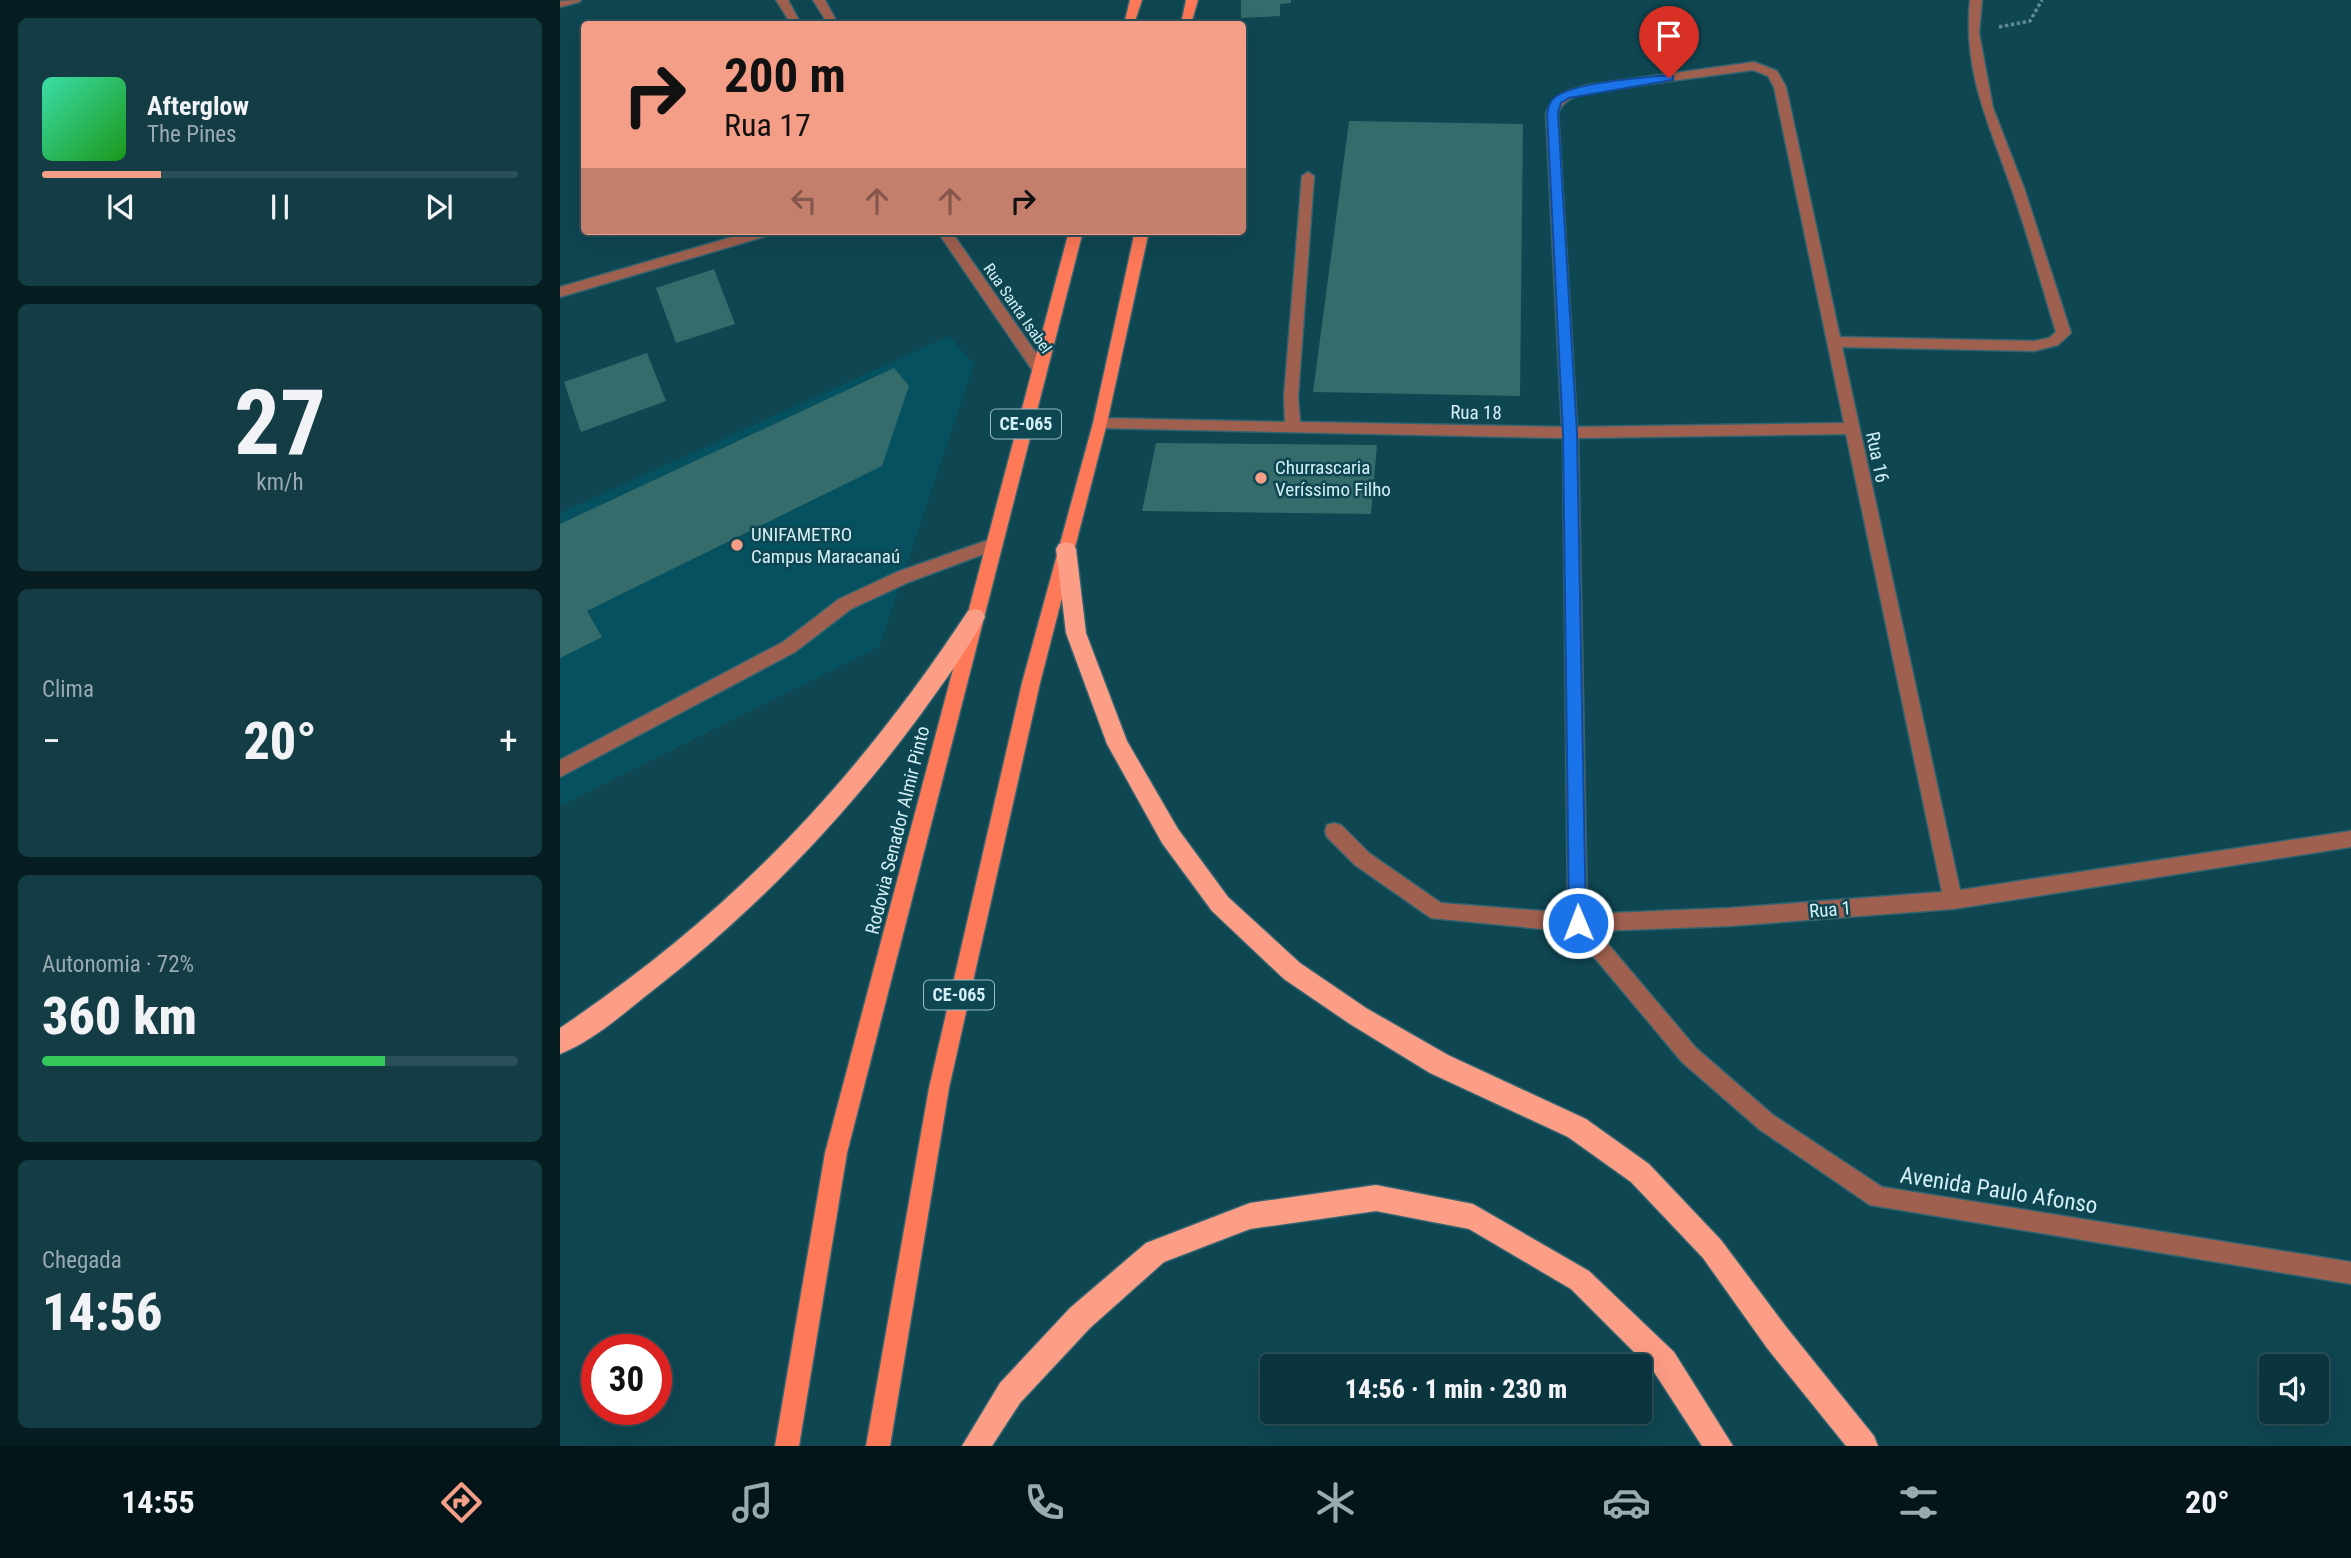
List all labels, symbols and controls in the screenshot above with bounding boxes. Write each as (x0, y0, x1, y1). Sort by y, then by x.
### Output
pin (1639, 6, 1699, 78)
icon: arrive (1650, 17, 1688, 55)
text: 200 m (724, 47, 846, 104)
icon: right (609, 49, 700, 140)
text: Afterglow (147, 91, 249, 121)
text: Rua 17 (724, 106, 811, 144)
text: The Pines (147, 121, 237, 148)
icon: left (785, 182, 823, 220)
icon: ahead (858, 182, 896, 220)
icon: ahead (931, 182, 969, 220)
icon: right (1004, 182, 1042, 220)
icon: previous (102, 188, 140, 226)
icon: pause (261, 188, 299, 226)
icon: next (420, 188, 458, 226)
street label: Rua Santa Isabel (980, 260, 1056, 357)
text: 27 (234, 370, 326, 476)
street label: Rua 18 (1450, 401, 1502, 424)
road number: CE-065 (991, 410, 1061, 438)
street label: Rua 16 (1861, 430, 1894, 485)
place label: Churrascaria Veríssimo Filho (1275, 456, 1391, 501)
text: km/h (256, 469, 304, 496)
marker: Churrascaria Veríssimo Filho (1253, 470, 1269, 486)
place label: UNIFAMETRO Campus Maracanaú (751, 523, 900, 568)
marker: UNIFAMETRO Campus Maracanaú (729, 537, 745, 553)
text: Clima (42, 676, 94, 703)
text: 20° (243, 711, 317, 772)
text: − (42, 719, 61, 763)
text: + (499, 719, 518, 763)
street label: Rodovia Senador Almir Pinto (860, 724, 935, 937)
position arrow (1541, 886, 1615, 960)
street label: Rua 1 (1808, 896, 1852, 923)
text: Autonomia · 72% (42, 951, 194, 978)
road number: CE-065 (924, 980, 994, 1010)
text: 360 km (42, 986, 197, 1047)
street label: Avenida Paulo Afonso (1898, 1162, 2100, 1219)
text: Chegada (42, 1247, 122, 1274)
text: 14:56 (42, 1282, 162, 1343)
speed limit sign: 30 (581, 1334, 672, 1425)
map controls (2259, 1354, 2329, 1424)
button: sound (2259, 1354, 2329, 1424)
text: 14:56 · 1 min · 230 m (1345, 1374, 1567, 1404)
icon: directions (437, 1478, 486, 1527)
icon: music (728, 1478, 777, 1527)
icon: phone (1020, 1478, 1069, 1527)
icon: climate (1311, 1478, 1360, 1527)
icon: car (1602, 1478, 1651, 1527)
icon: filters (1894, 1478, 1943, 1527)
text: 14:55 (121, 1483, 195, 1521)
text: 20° (2185, 1483, 2230, 1521)

